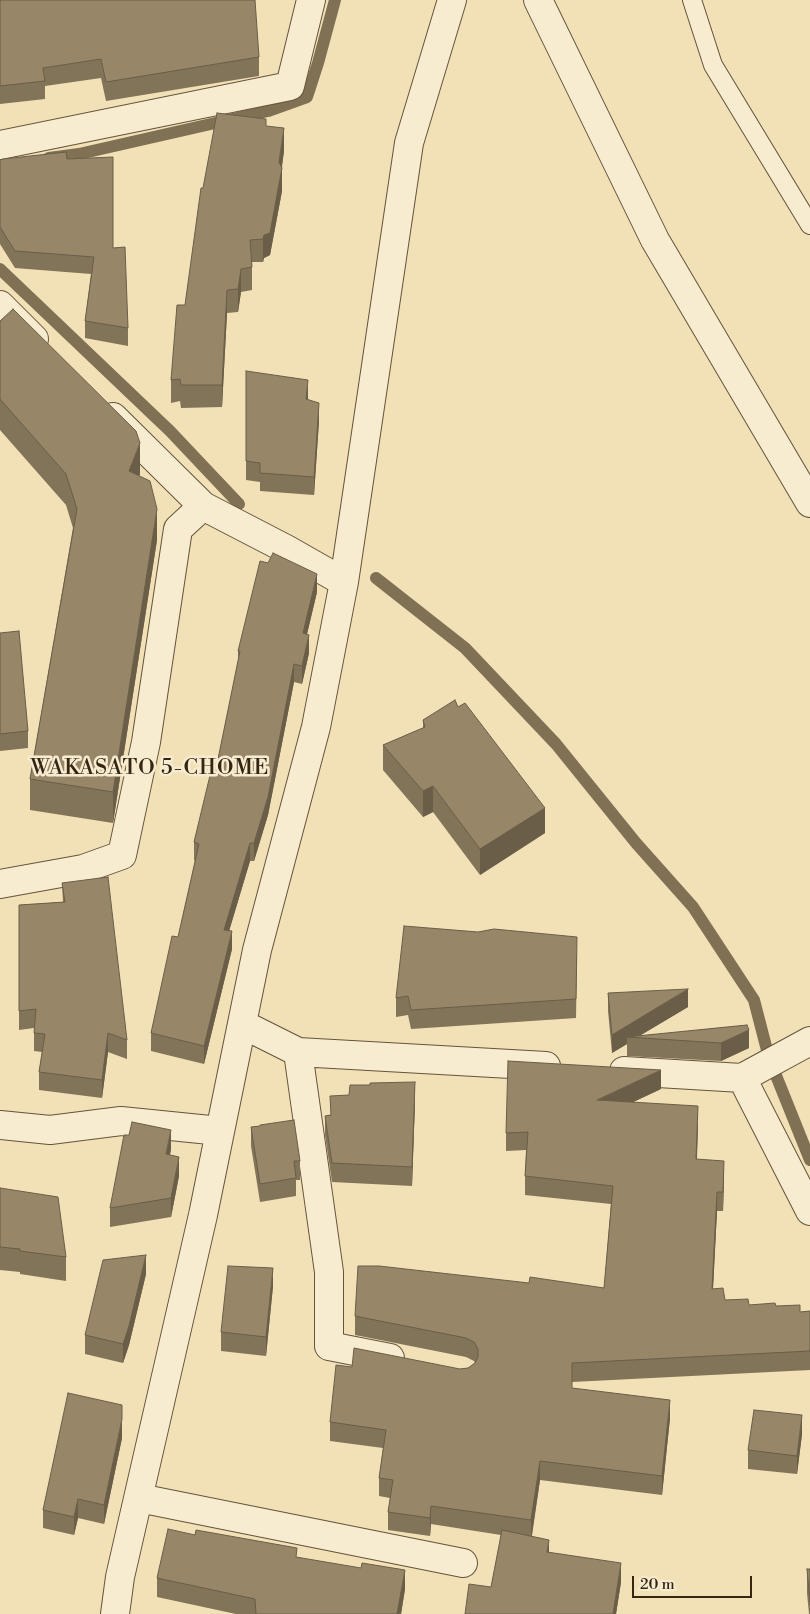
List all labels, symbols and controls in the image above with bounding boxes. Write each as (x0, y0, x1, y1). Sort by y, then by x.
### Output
district label: WAKASATO 5-CHOME (29, 756, 271, 782)
scale bar (635, 1566, 755, 1598)
text: 20 m (640, 1575, 675, 1594)

